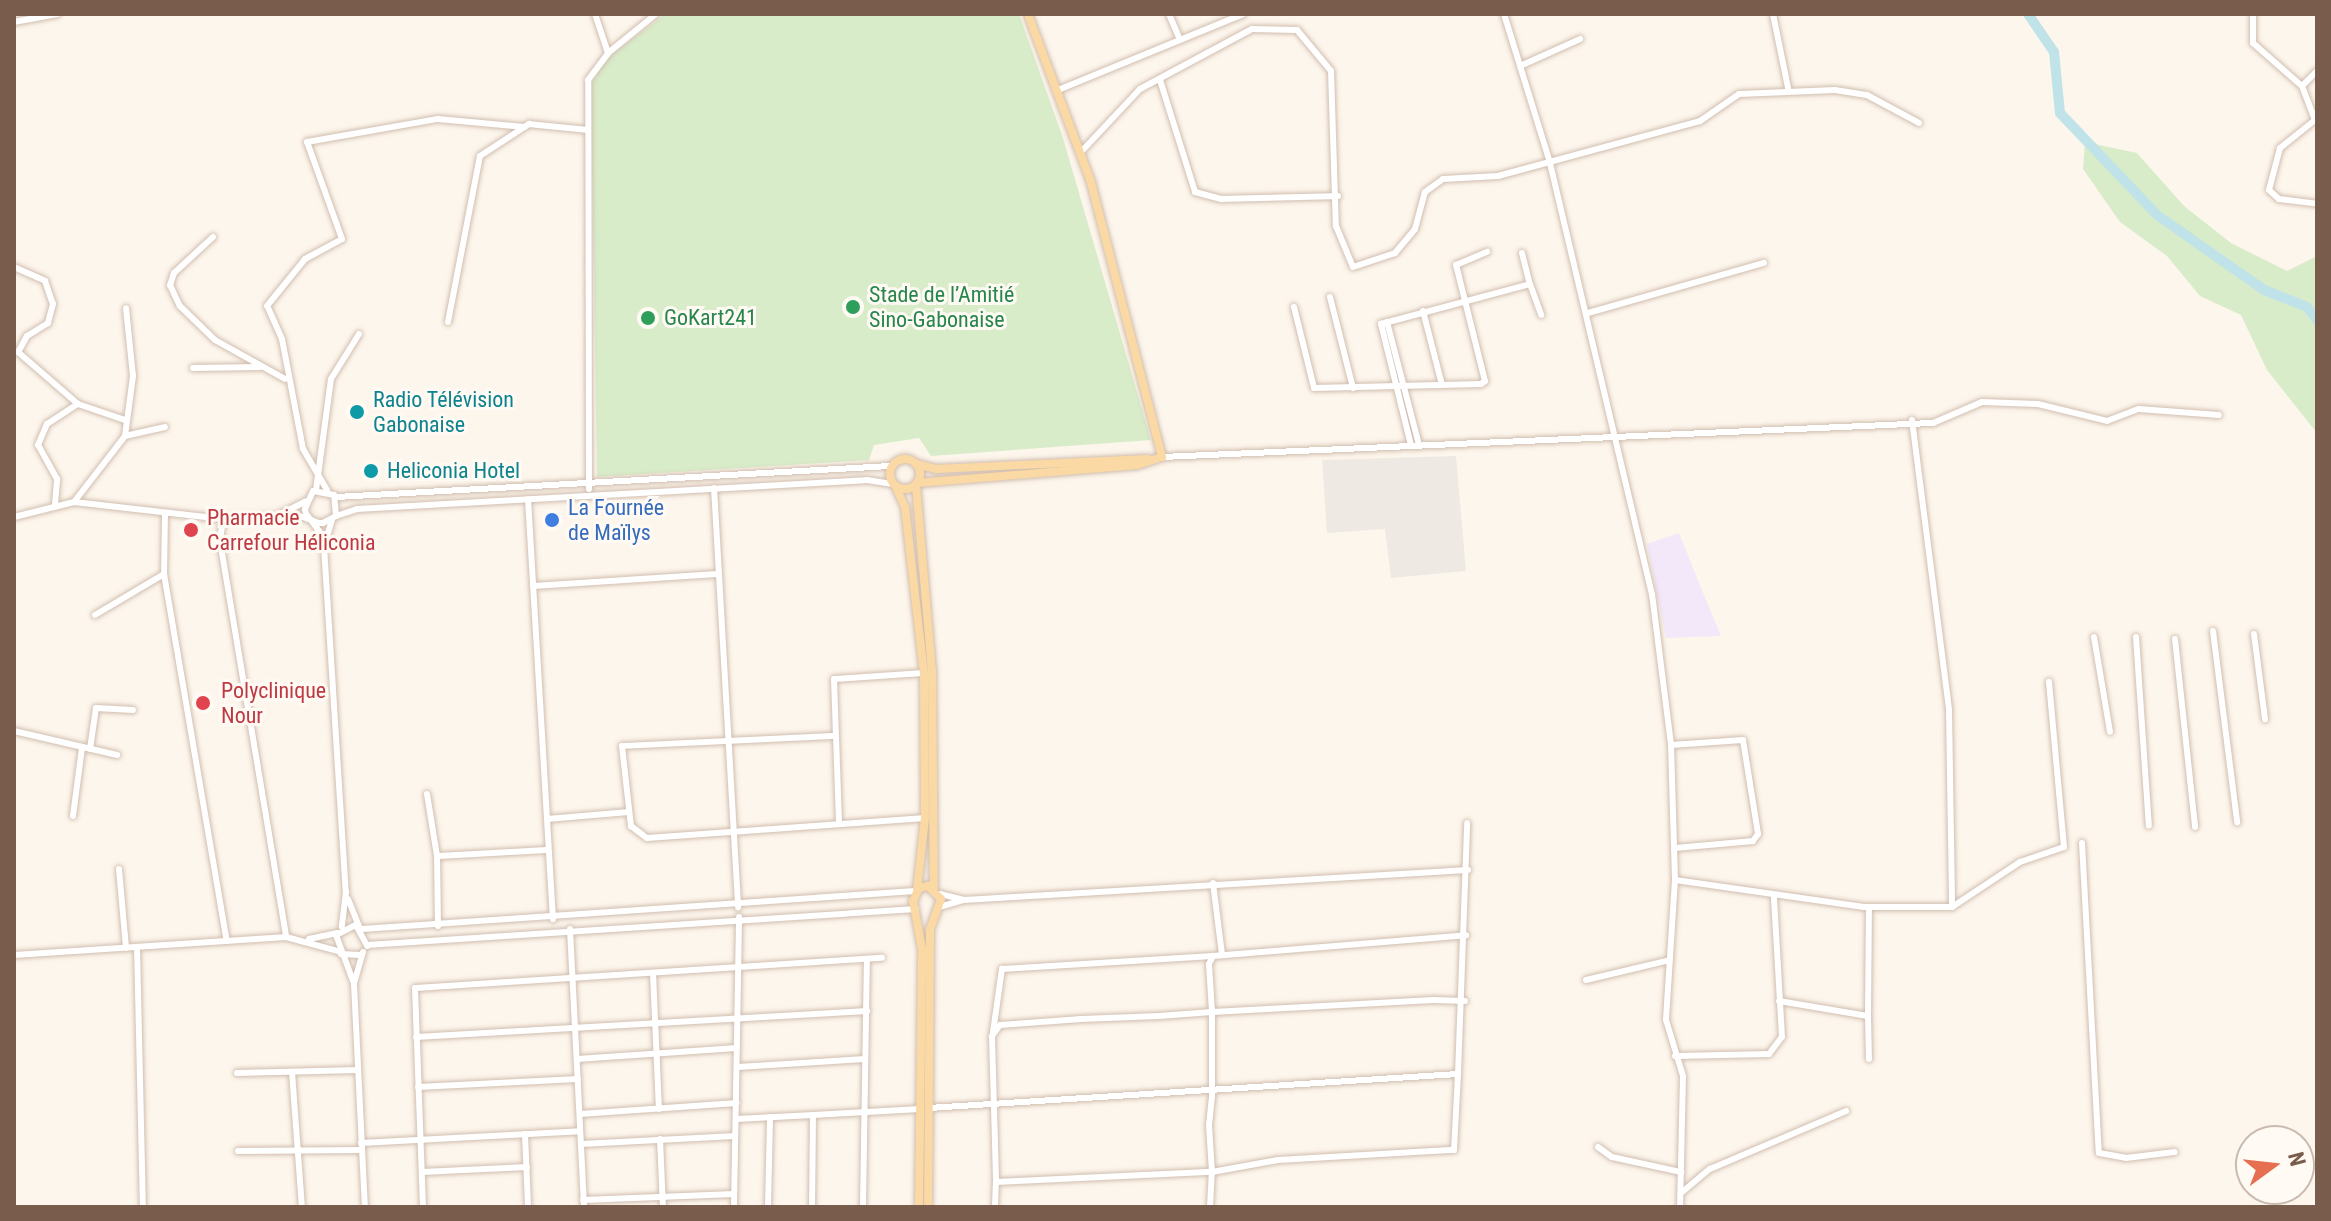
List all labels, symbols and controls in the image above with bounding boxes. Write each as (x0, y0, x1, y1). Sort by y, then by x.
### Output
place label: Stade de l’Amitié Sino-Gabonaise (869, 281, 1014, 332)
marker: Stade de l’Amitié Sino-Gabonaise (844, 298, 862, 316)
place label: GoKart241 (664, 305, 757, 331)
marker: GoKart241 (639, 309, 657, 327)
place label: Radio Télévision Gabonaise (373, 386, 514, 438)
marker: Radio Télévision Gabonaise (348, 403, 366, 421)
place label: Heliconia Hotel (387, 458, 520, 484)
marker: Heliconia Hotel (362, 462, 380, 480)
place label: La Fournée de Maïlys (568, 494, 664, 546)
place label: Pharmacie Carrefour Héliconia (207, 504, 375, 556)
marker: La Fournée de Maïlys (543, 511, 561, 529)
marker: Pharmacie Carrefour Héliconia (182, 521, 200, 539)
place label: Polyclinique Nour (221, 677, 326, 728)
marker: Polyclinique Nour (192, 692, 214, 714)
north arrow (2235, 1125, 2315, 1205)
text: N (2283, 1149, 2311, 1169)

